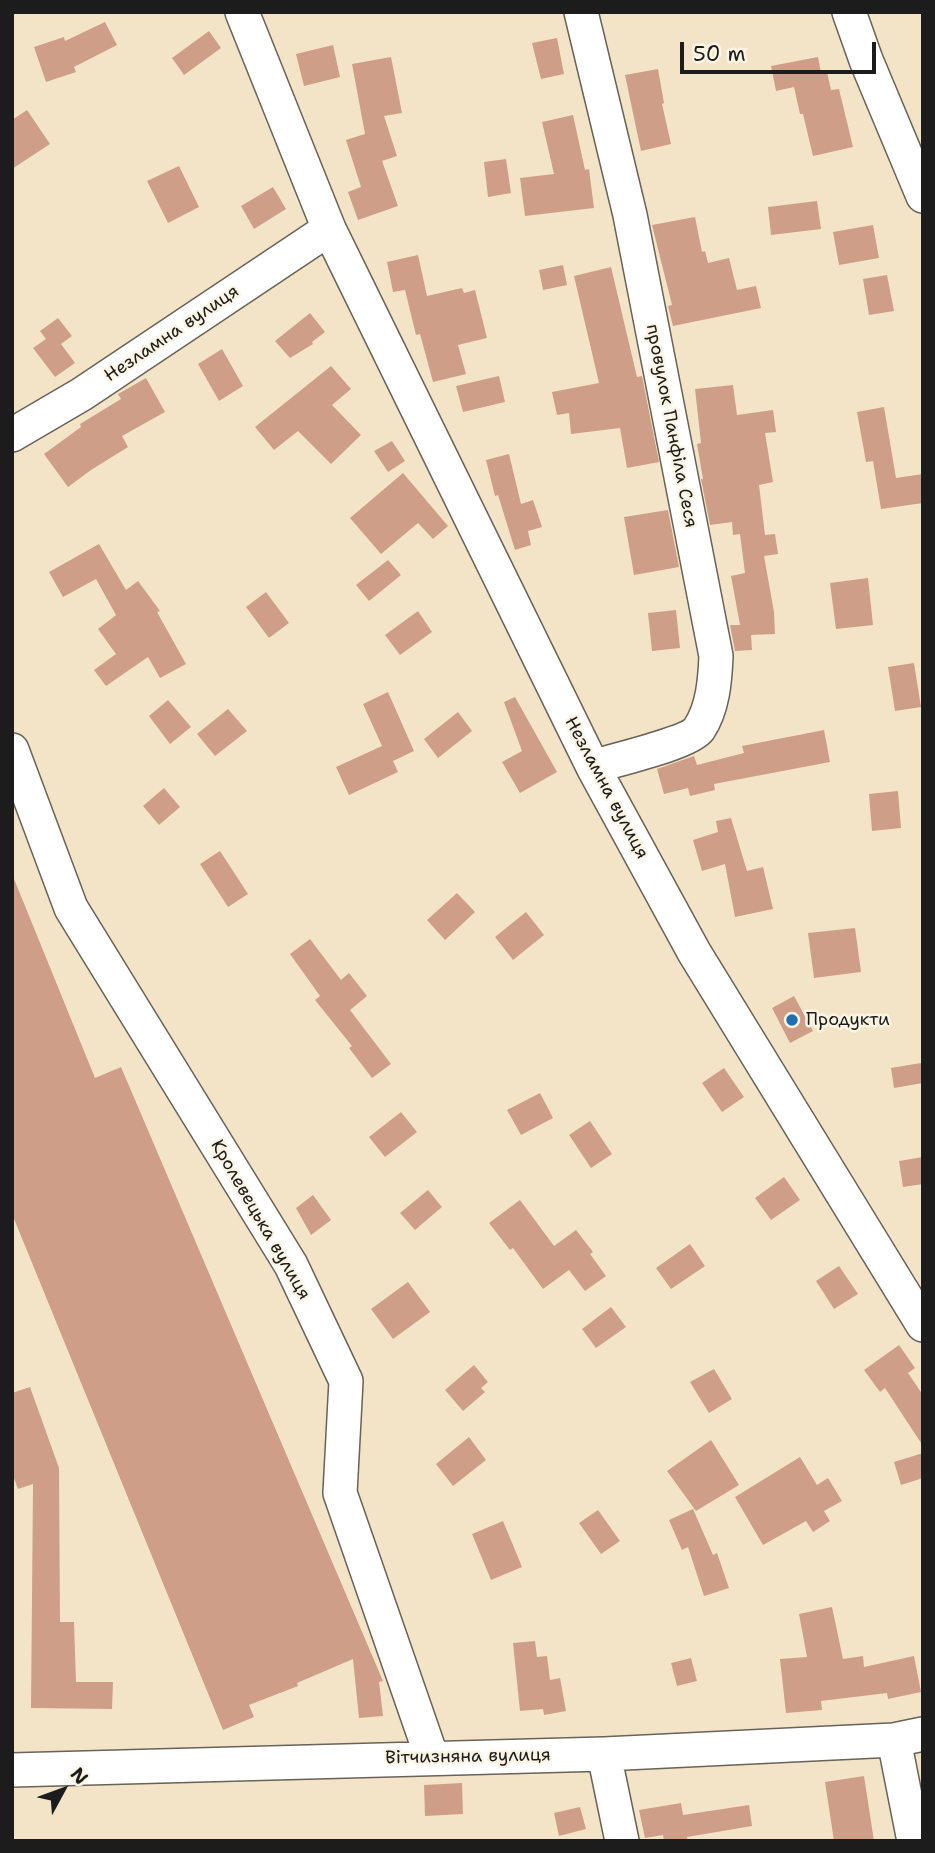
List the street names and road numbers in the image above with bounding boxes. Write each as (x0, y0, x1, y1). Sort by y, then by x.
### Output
street label: Незламна вулиця (101, 281, 243, 387)
street label: провулок Панфіла Сеся (641, 322, 701, 530)
street label: Незламна вулиця (559, 713, 653, 863)
street label: Кролевецька вулиця (205, 1136, 315, 1304)
street label: Вітчизняна вулиця (385, 1745, 551, 1769)

